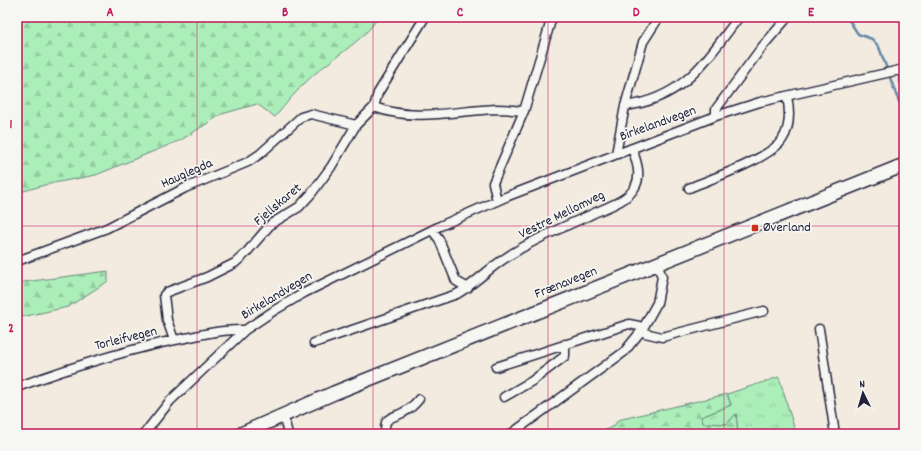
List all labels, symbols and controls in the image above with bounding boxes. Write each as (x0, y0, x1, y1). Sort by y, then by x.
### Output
text: A (106, 4, 114, 23)
text: B (282, 4, 288, 23)
text: C (457, 4, 464, 23)
text: D (633, 4, 640, 23)
text: E (808, 4, 815, 23)
street label: Birkelandvegen (617, 101, 699, 147)
text: 1 (10, 116, 13, 135)
street label: Hauglegda (158, 154, 216, 194)
street label: Fjellskaret (250, 179, 306, 231)
street label: Vestre Mellomveg (516, 186, 608, 244)
place label: Øverland (763, 218, 811, 238)
marker: Øverland (750, 223, 760, 233)
street label: Frænavegen (532, 261, 600, 305)
street label: Birkelandvegen (238, 267, 316, 325)
text: 2 (8, 320, 14, 339)
street label: Torleifvegen (93, 322, 159, 356)
north arrow (843, 373, 883, 413)
text: N (859, 377, 866, 393)

